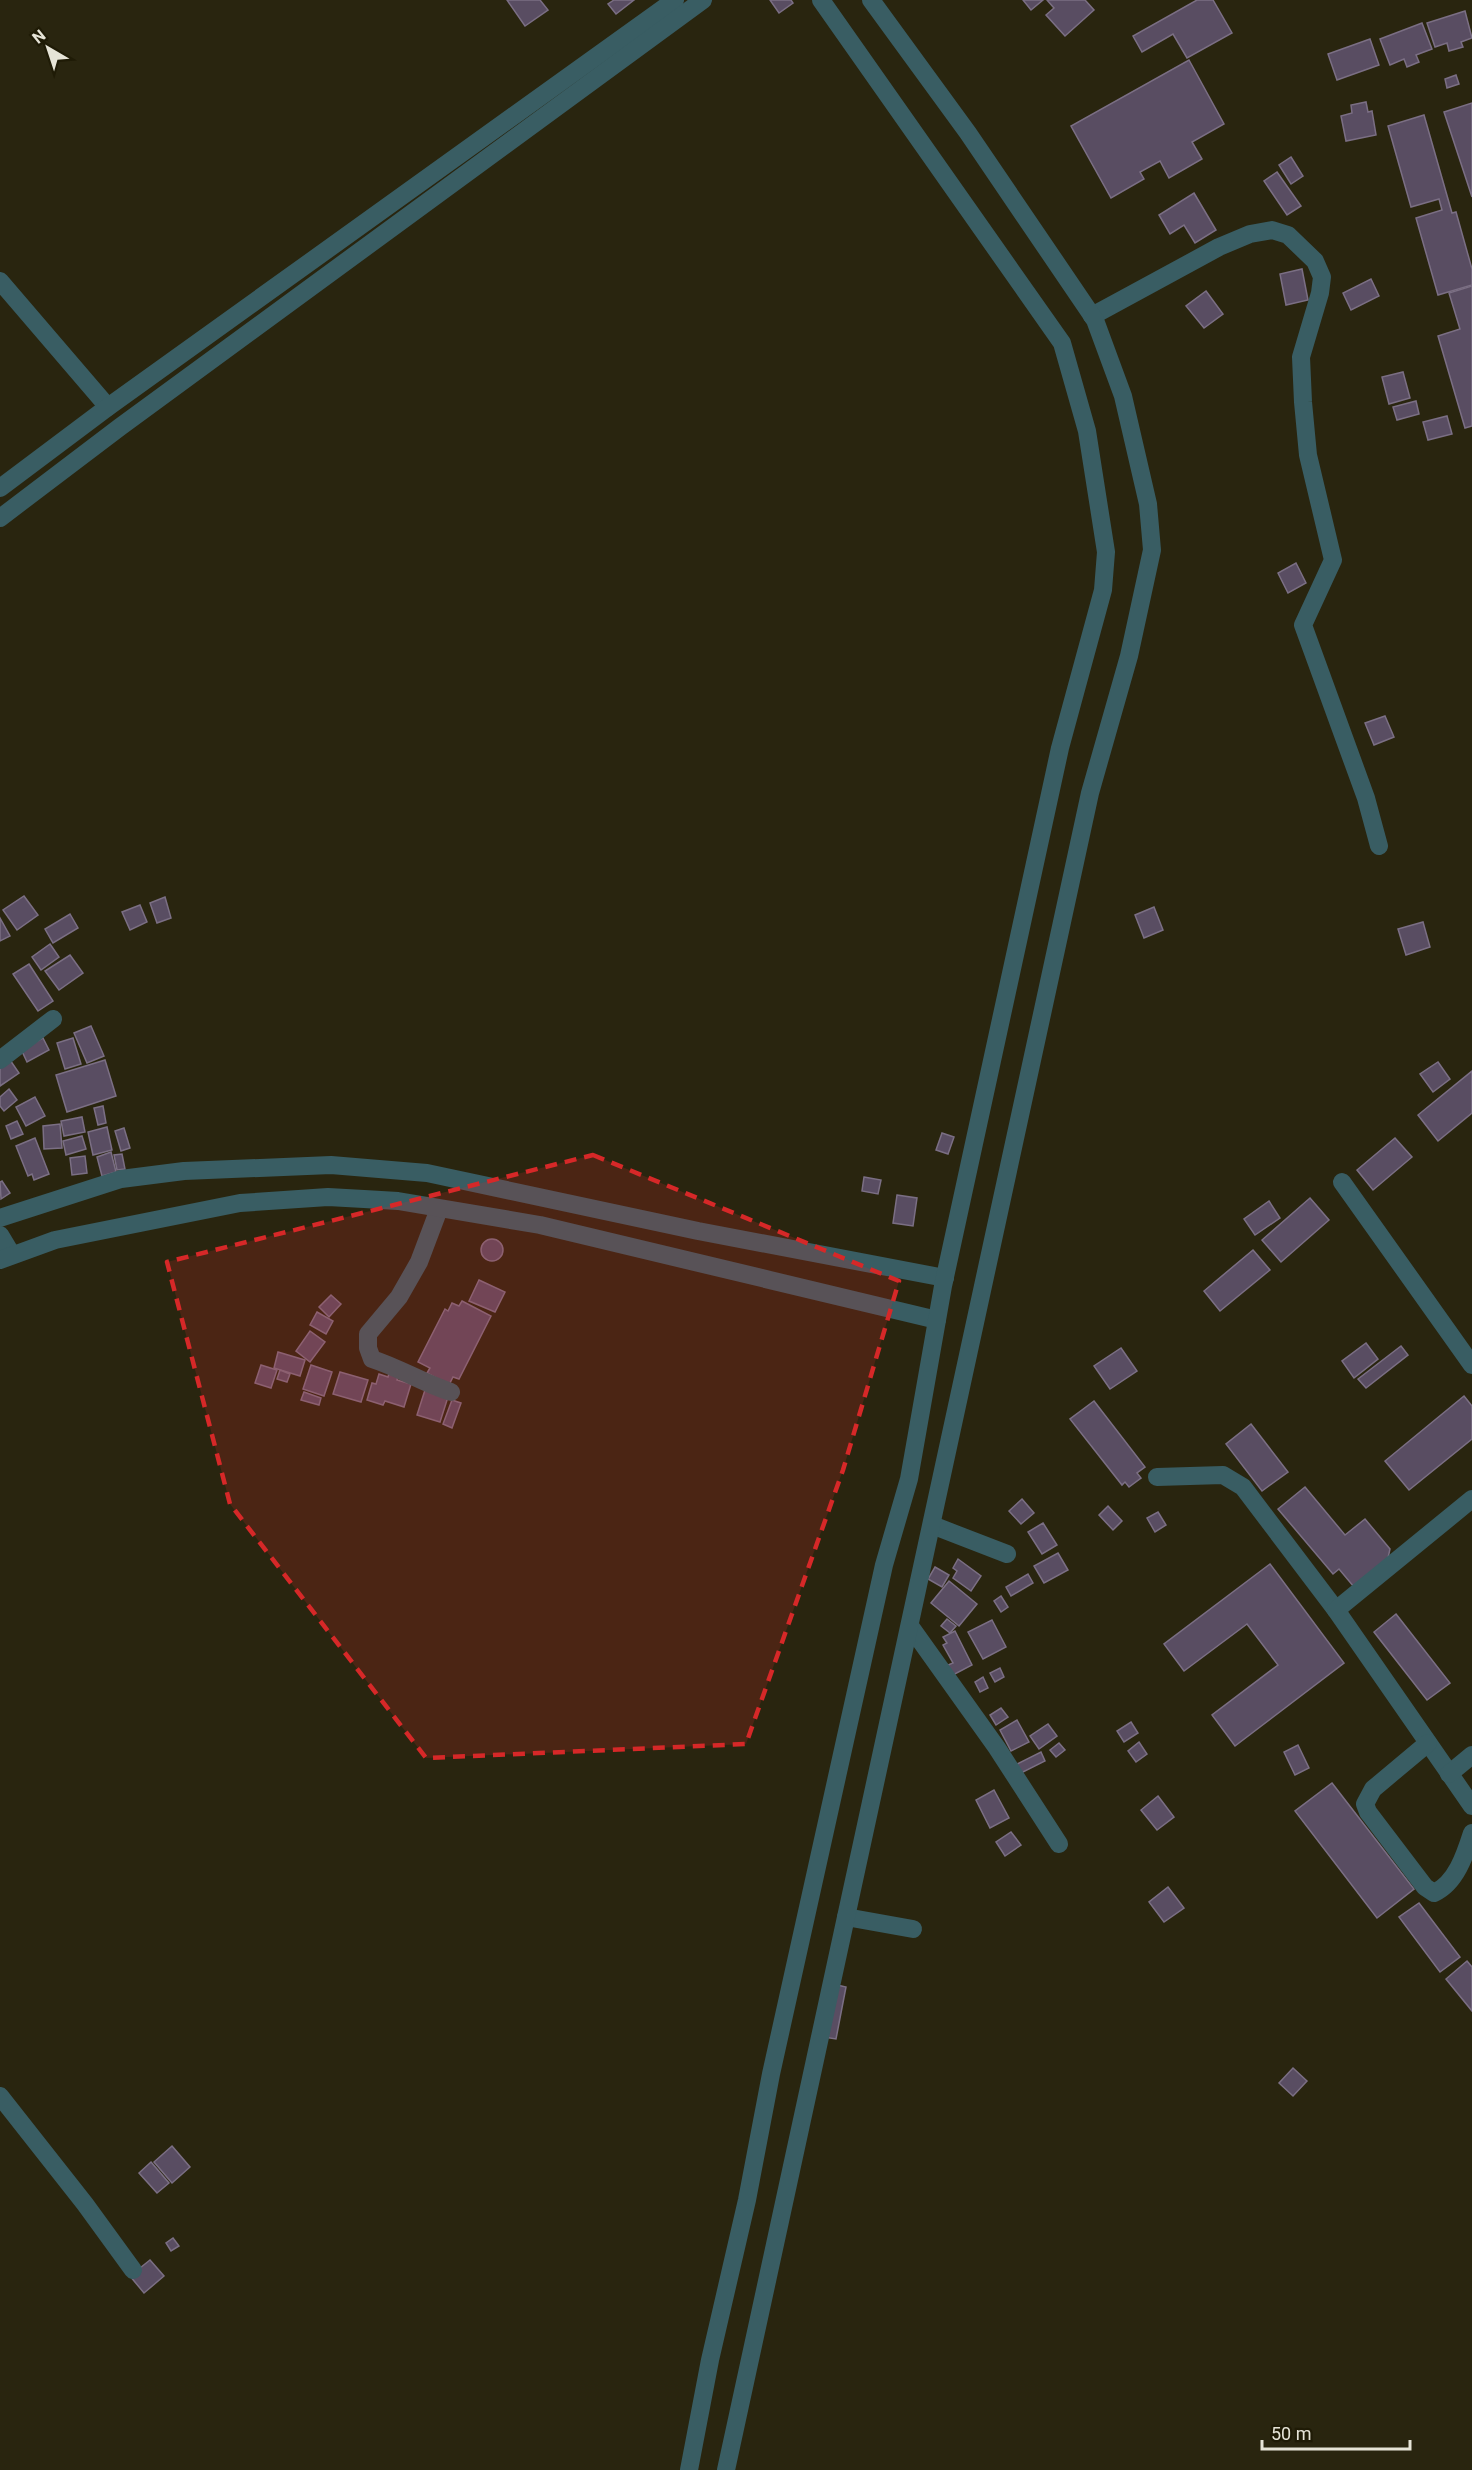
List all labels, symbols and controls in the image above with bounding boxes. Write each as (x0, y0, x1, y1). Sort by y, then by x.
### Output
north arrow (18, 18, 78, 78)
text: N (29, 26, 49, 48)
scale bar (1262, 2413, 1410, 2451)
text: 50 m (1271, 2423, 1311, 2444)

